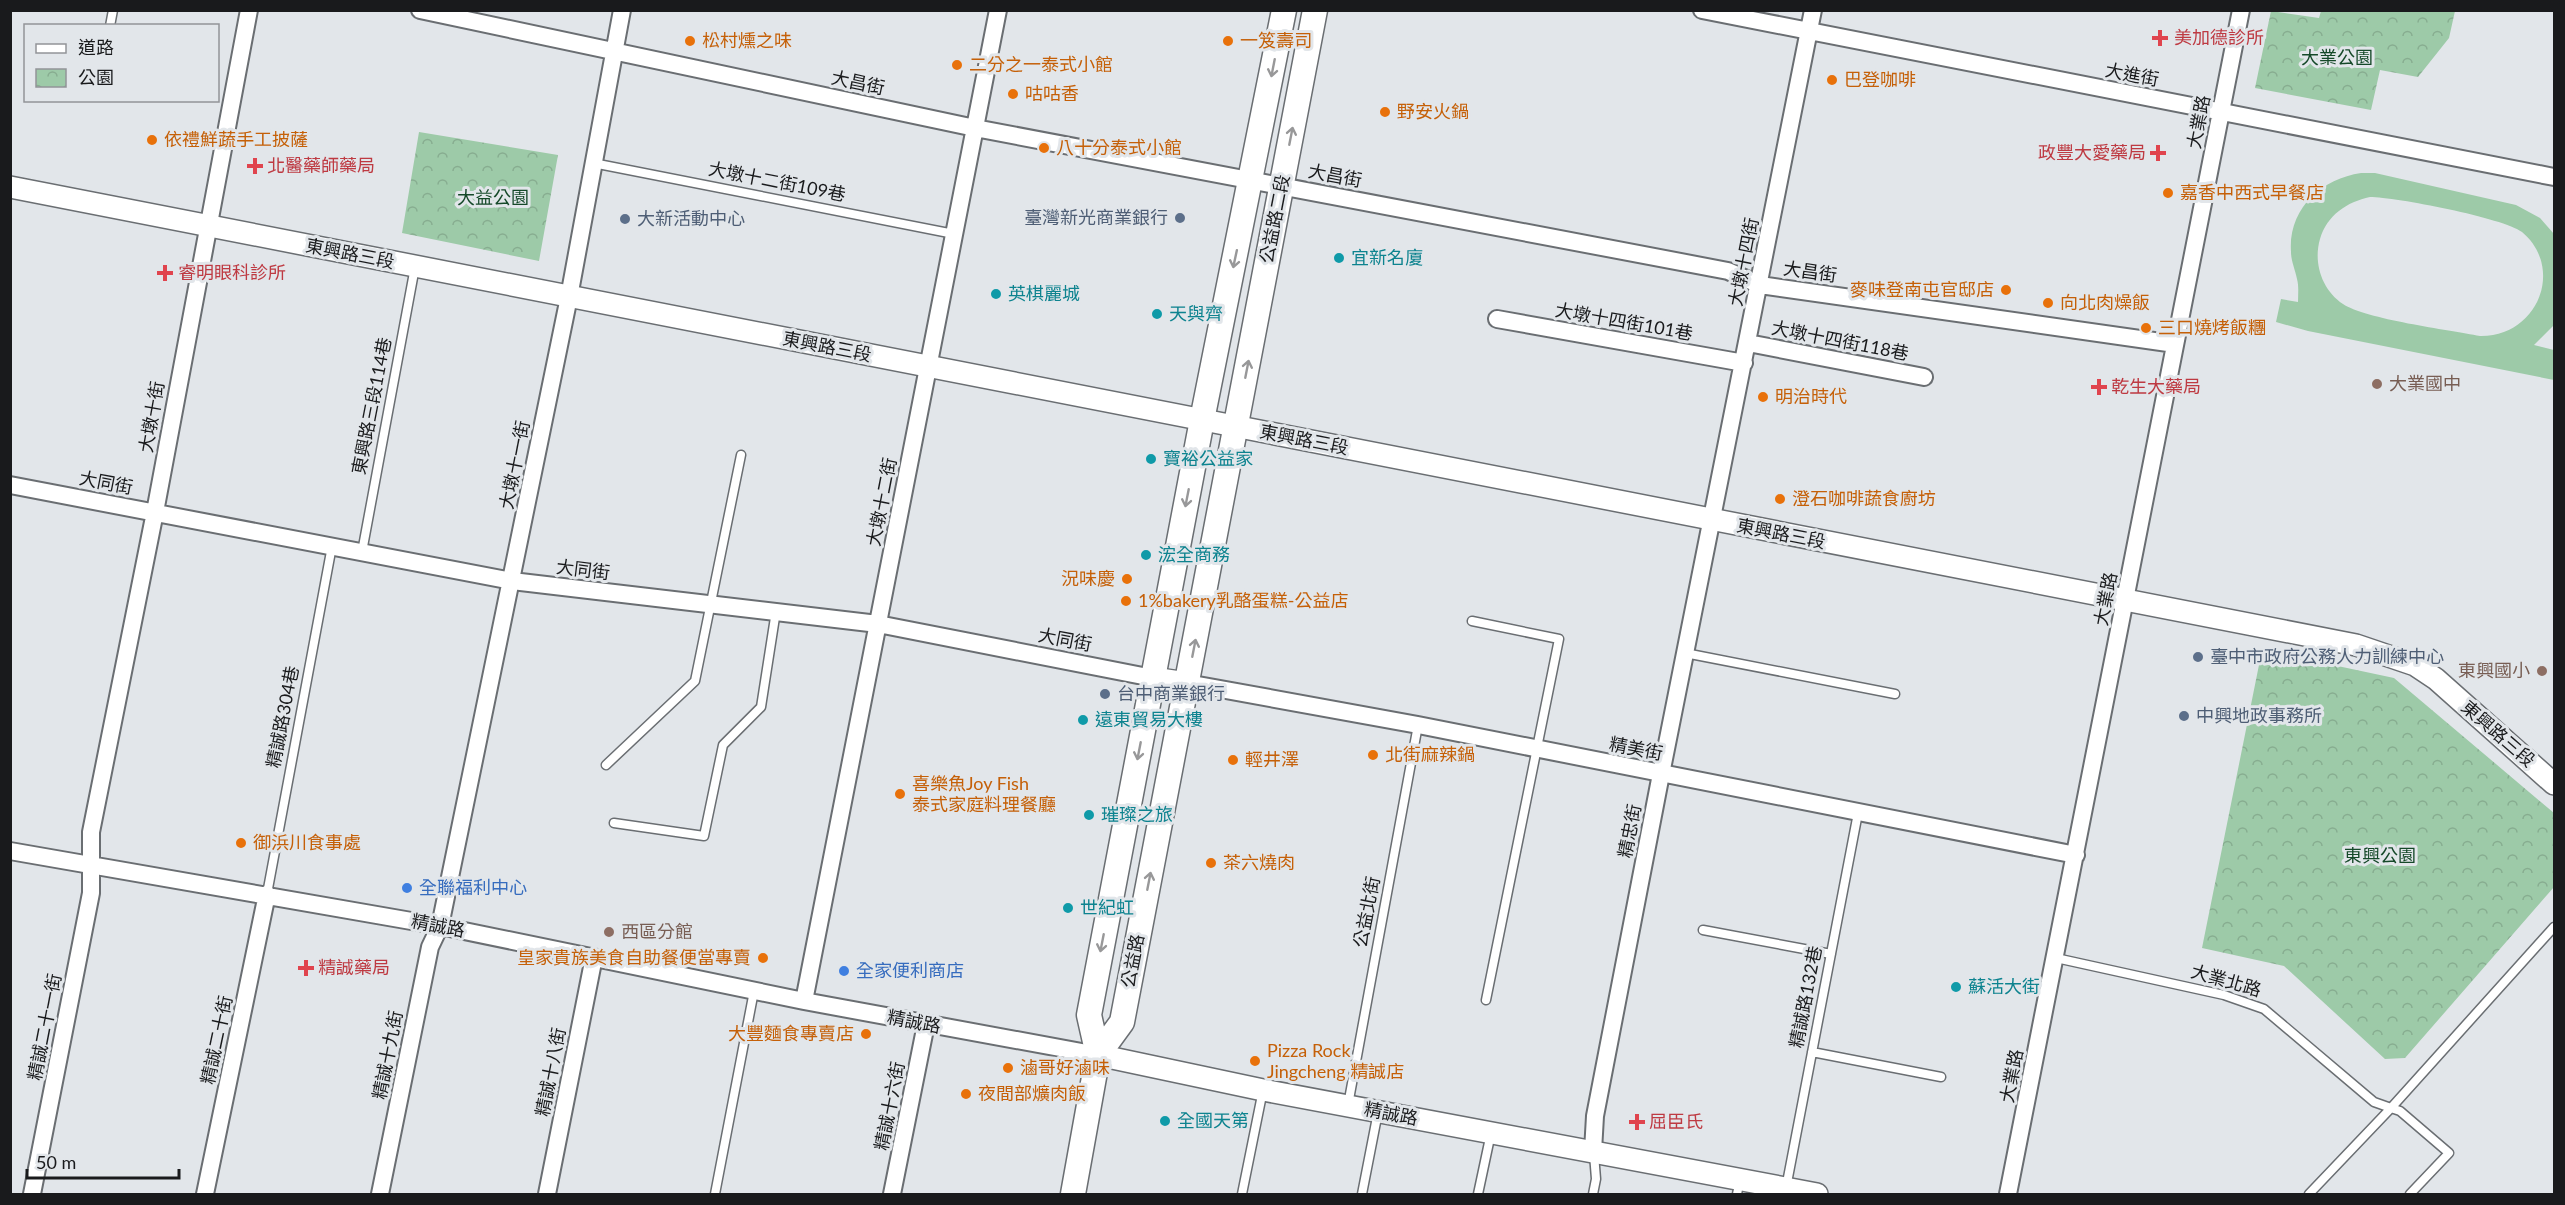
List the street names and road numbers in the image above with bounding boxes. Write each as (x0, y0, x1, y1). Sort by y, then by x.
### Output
street label: 大進街 (2104, 58, 2161, 90)
street label: 大昌街 (830, 66, 887, 98)
street label: 大業路 (2182, 93, 2214, 150)
street label: 大墩十二街109巷 (707, 157, 848, 205)
street label: 大昌街 (1307, 159, 1364, 191)
street label: 公益路二段 (1255, 173, 1293, 265)
street label: 大墩十四街 (1724, 216, 1762, 308)
street label: 東興路三段 (304, 234, 396, 272)
street label: 大昌街 (1782, 256, 1838, 286)
street label: 大墩十四街101巷 (1554, 298, 1695, 344)
street label: 大墩十四街118巷 (1770, 316, 1911, 364)
street label: 東興路三段 (781, 327, 873, 365)
street label: 東興路三段114巷 (347, 335, 395, 476)
street label: 大墩十街 (134, 379, 168, 454)
street label: 大墩十一街 (495, 419, 533, 511)
street label: 東興路三段 (1258, 420, 1350, 458)
street label: 大墩十二街 (862, 456, 900, 548)
street label: 大同街 (78, 466, 135, 498)
street label: 東興路三段 (1735, 514, 1827, 552)
street label: 大同街 (555, 555, 611, 583)
street label: 大業路 (2089, 570, 2121, 627)
street label: 大同街 (1037, 623, 1094, 655)
street label: 精誠路304巷 (261, 664, 303, 770)
street label: 東興路三段 (2457, 695, 2540, 771)
street label: 精美街 (1608, 732, 1665, 764)
street label: 精忠街 (1613, 802, 1645, 859)
street label: 公益北街 (1348, 874, 1384, 949)
street label: 精誠路 (410, 909, 467, 941)
street label: 公益路 (1116, 932, 1148, 989)
street label: 精誠路132巷 (1784, 944, 1826, 1050)
street label: 大業北路 (2189, 960, 2264, 1001)
street label: 精誠二十一街 (23, 972, 65, 1082)
street label: 精誠二十街 (196, 993, 236, 1086)
street label: 精誠路 (886, 1005, 943, 1037)
street label: 精誠十九街 (368, 1009, 406, 1101)
street label: 精誠十八街 (531, 1026, 569, 1118)
street label: 大業路 (1995, 1047, 2027, 1104)
street label: 精誠十六街 (870, 1060, 908, 1152)
street label: 精誠路 (1363, 1097, 1420, 1129)

